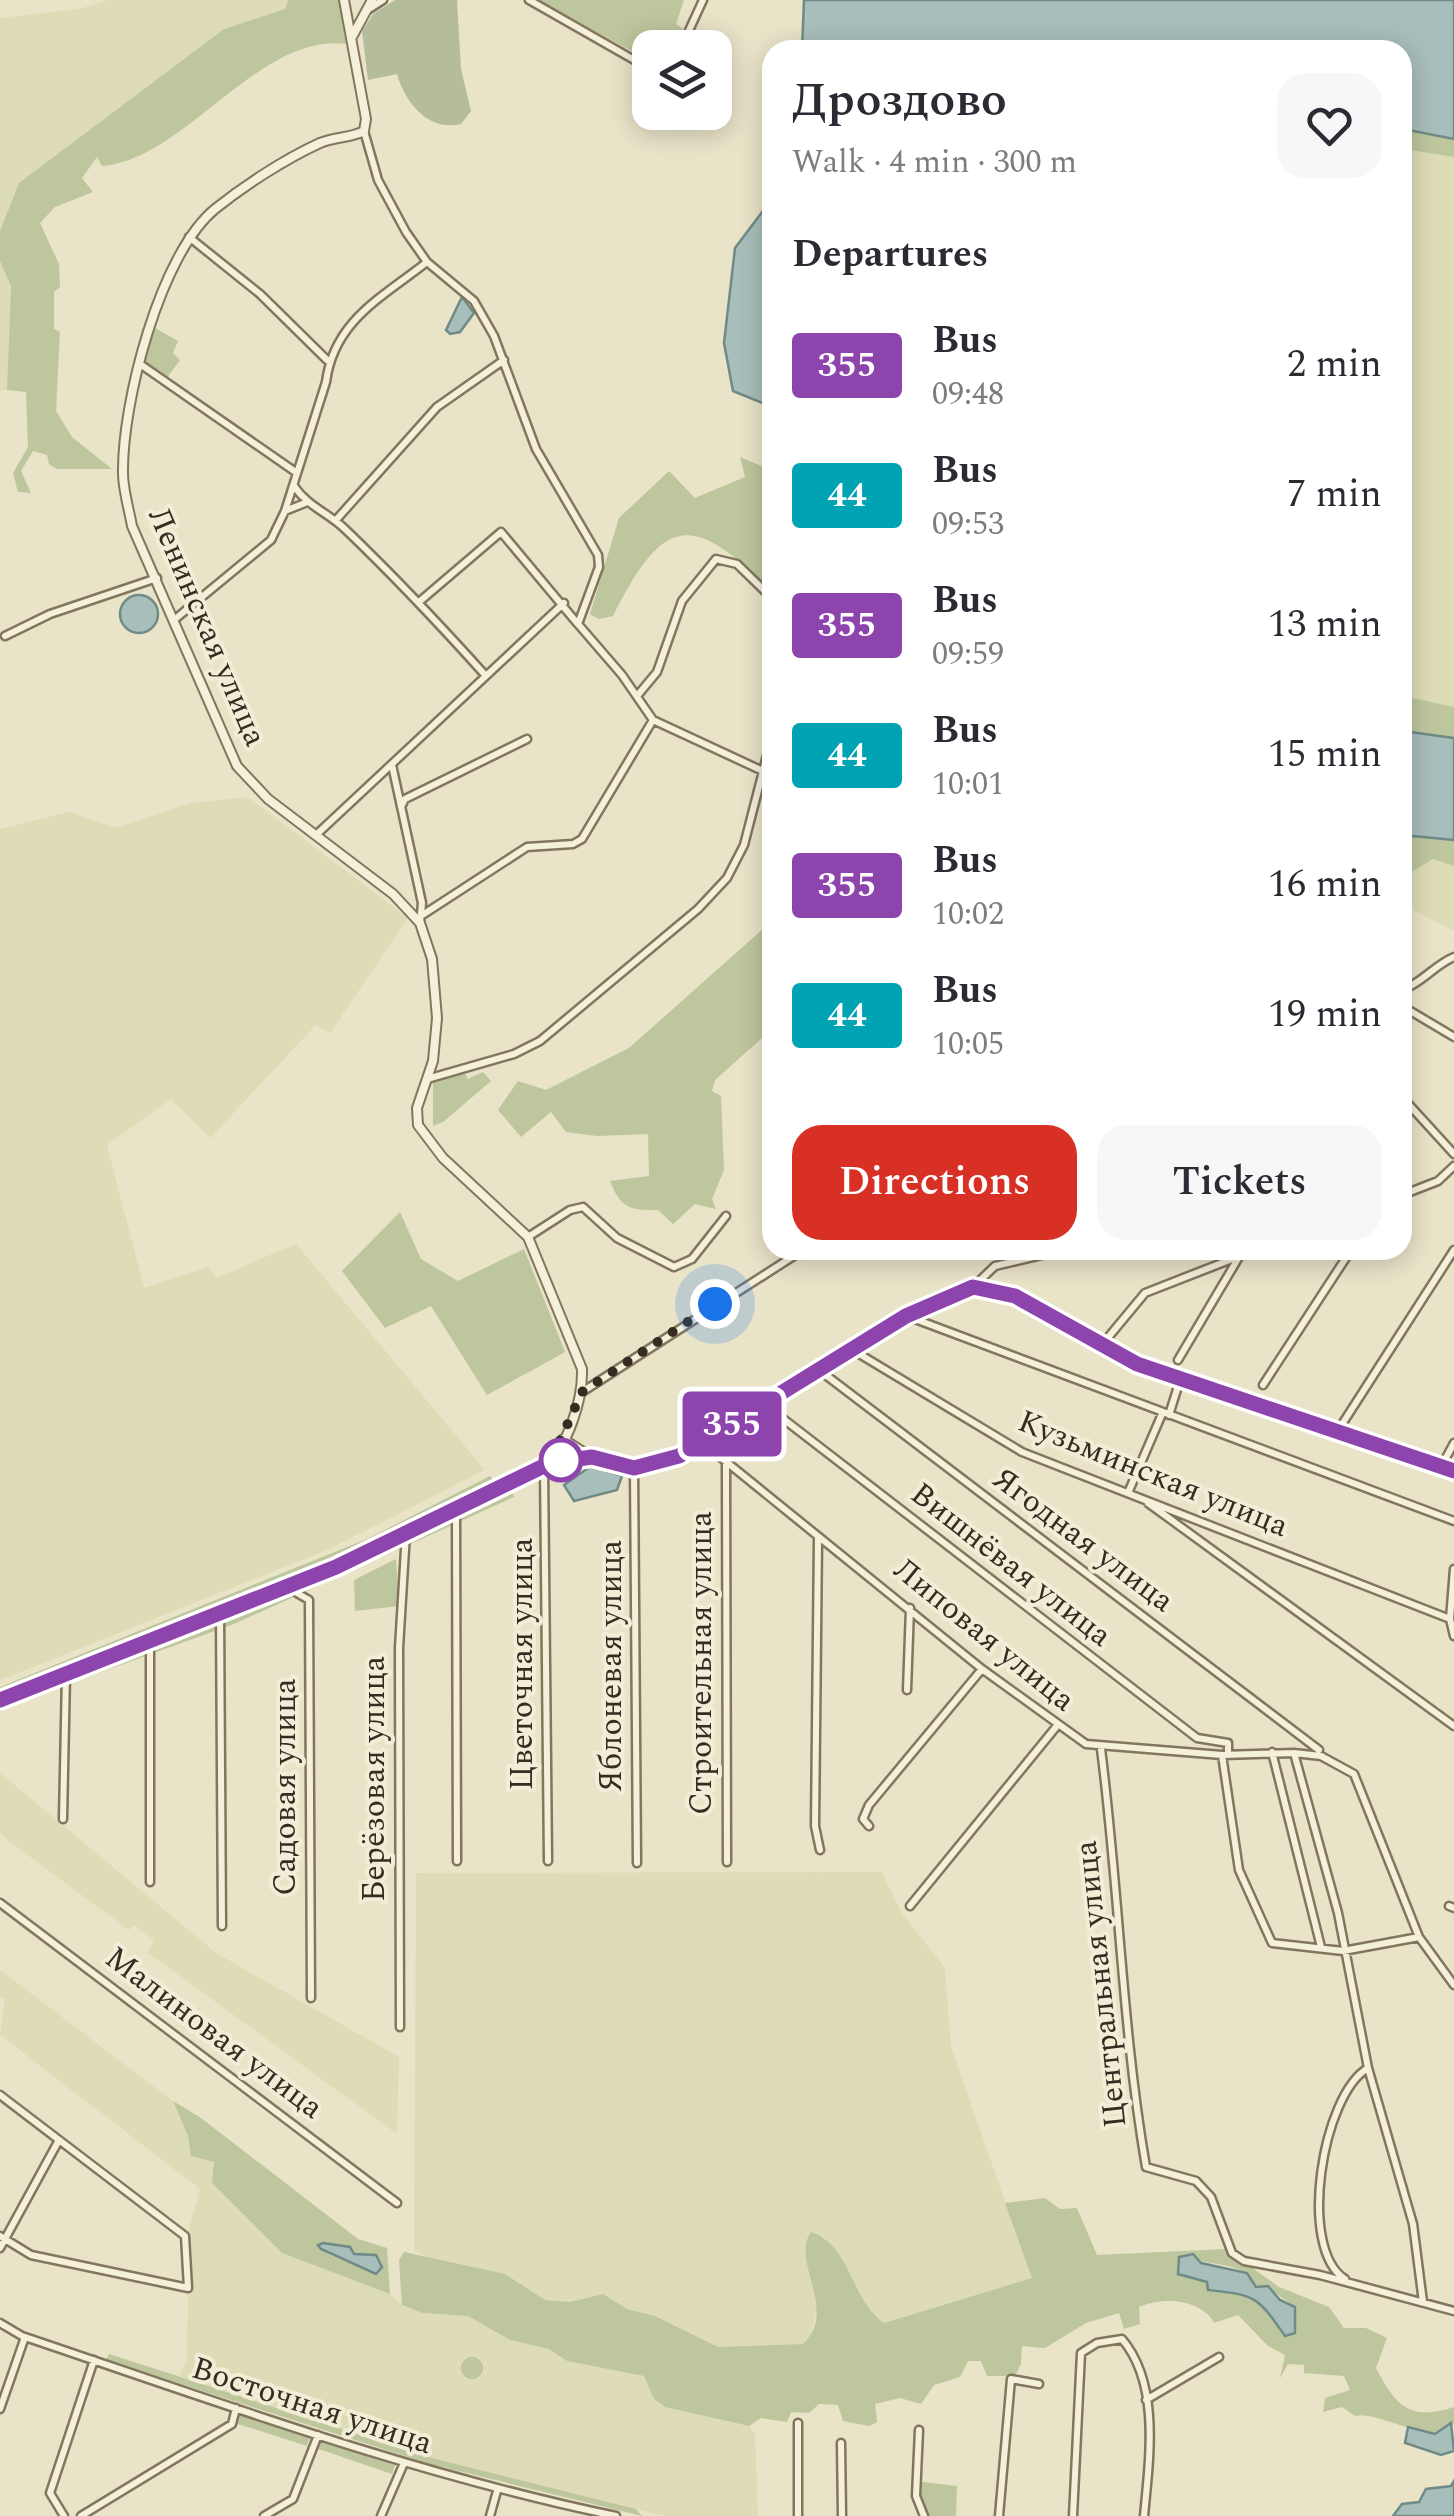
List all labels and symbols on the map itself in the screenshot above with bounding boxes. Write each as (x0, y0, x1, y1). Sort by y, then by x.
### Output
street label: Ленинская улица (135, 500, 280, 754)
your location (690, 1279, 740, 1329)
line badge: 355 (674, 1392, 790, 1456)
street label: Кузьминская улица (1010, 1397, 1296, 1551)
unlabelled marker (540, 1439, 582, 1481)
street label: Ягодная улица (981, 1455, 1185, 1625)
street label: Вишнёвая улица (900, 1470, 1123, 1660)
street label: Строительная улица (677, 1511, 726, 1815)
street label: Цветочная улица (498, 1537, 547, 1790)
street label: Яблоневая улица (587, 1539, 636, 1792)
street label: Липовая улица (882, 1546, 1086, 1724)
street label: Берёзовая улица (350, 1656, 399, 1902)
street label: Садовая улица (261, 1678, 310, 1896)
street label: Центральная улица (1062, 1838, 1140, 2130)
street label: Малиновая улица (94, 1934, 334, 2132)
street label: Восточная улица (185, 2344, 439, 2468)

